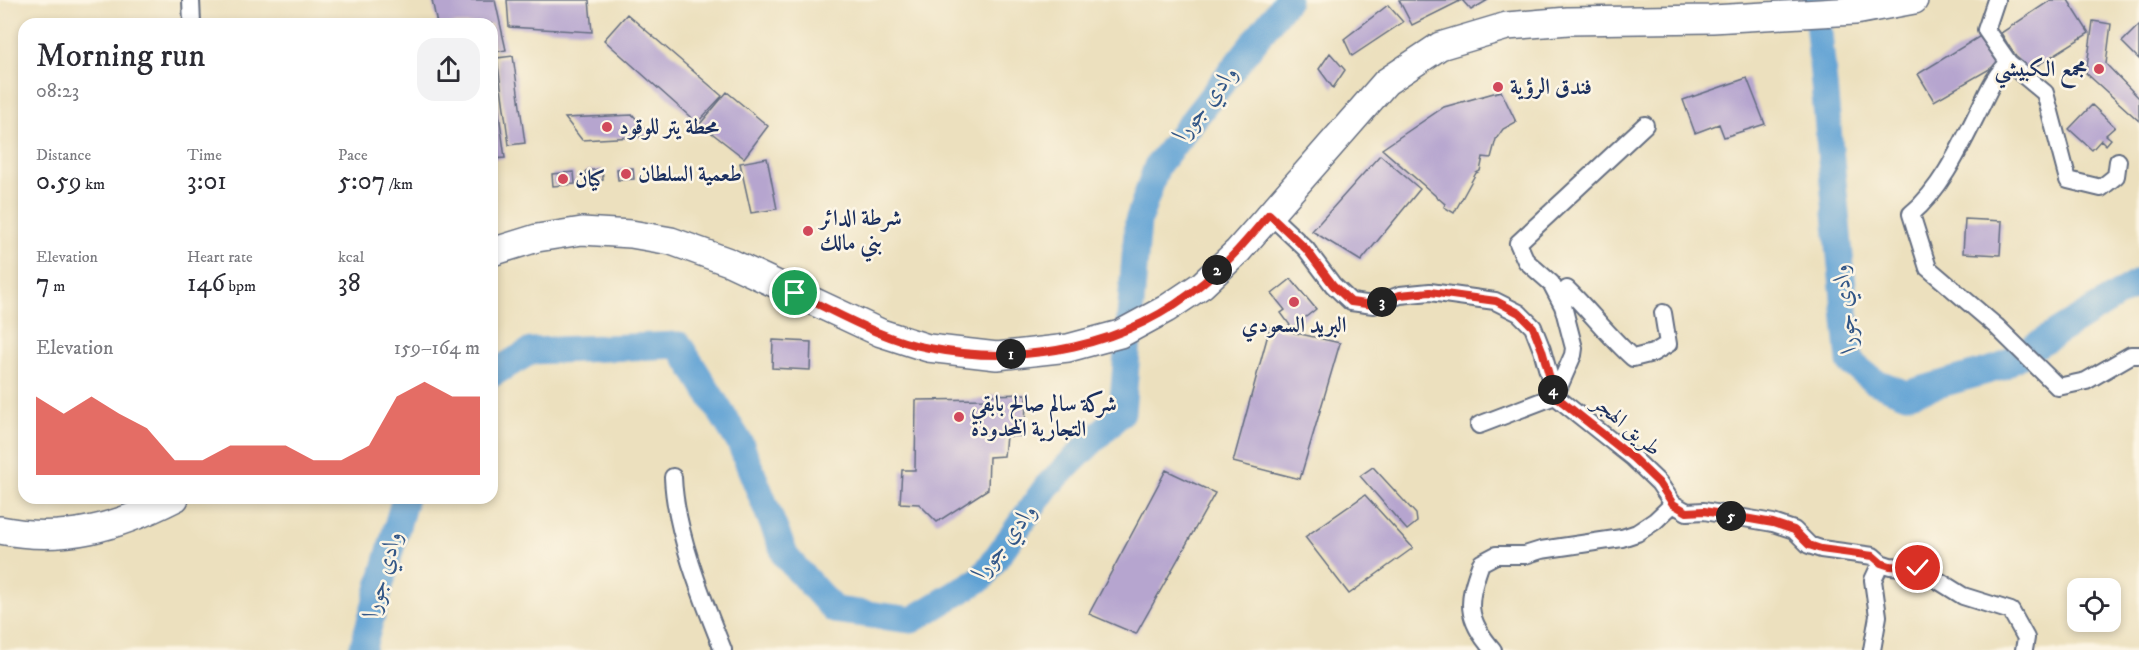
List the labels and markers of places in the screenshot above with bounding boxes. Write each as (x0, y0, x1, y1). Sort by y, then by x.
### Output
place label: مجمع الكبيشي (1995, 56, 2087, 89)
marker: مجمع الكبيشي (2092, 62, 2106, 76)
place label: فندق الرؤية (1510, 74, 1592, 101)
marker: فندق الرؤية (1491, 80, 1505, 94)
place label: محطة يتر للوقود (619, 114, 720, 141)
marker: محطة يتر للوقود (600, 120, 614, 134)
place label: طعمية السلطان (638, 161, 742, 188)
place label: كيان (575, 166, 605, 193)
marker: طعمية السلطان (619, 167, 633, 181)
marker: كيان (556, 172, 570, 186)
place label: شرطة الدائر بني مالك (818, 205, 902, 262)
marker: شرطة الدائر بني مالك (801, 224, 815, 238)
pin: 2 (1202, 255, 1232, 285)
pin (769, 267, 820, 318)
pin: 3 (1367, 287, 1397, 317)
marker: البريد السعودي (1287, 295, 1301, 309)
place label: البريد السعودي (1241, 312, 1347, 343)
pin: 1 (996, 339, 1026, 369)
pin: 4 (1538, 375, 1568, 405)
place label: شركة سالم صالح بابقي التجارية المحدودة (970, 390, 1117, 443)
marker: شركة سالم صالح بابقي التجارية المحدودة (952, 410, 966, 424)
pin: 5 (1716, 501, 1746, 531)
pin (1892, 542, 1943, 593)

